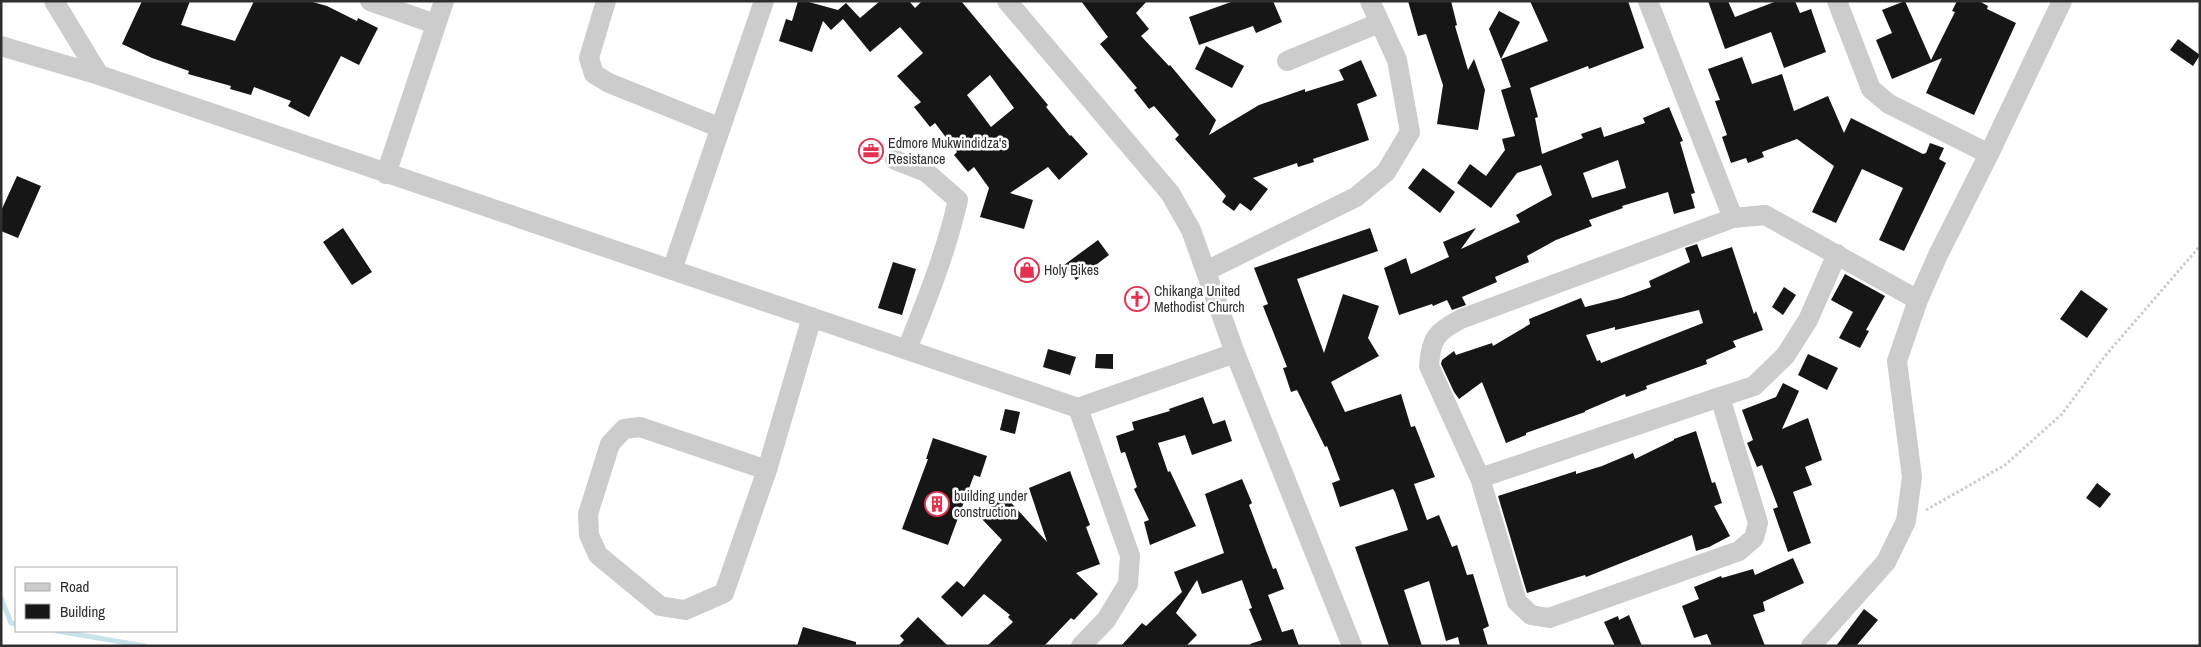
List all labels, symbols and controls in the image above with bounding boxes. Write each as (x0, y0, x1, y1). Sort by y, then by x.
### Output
place label: Edmore Mukwindidza's Resistance (888, 134, 1007, 168)
office icon: Edmore Mukwindidza's Resistance (858, 138, 884, 164)
shop icon: Holy Bikes (1014, 257, 1040, 283)
place label: Holy Bikes (1044, 261, 1099, 279)
place label: Chikanga United Methodist Church (1154, 282, 1245, 316)
church icon: Chikanga United Methodist Church (1124, 286, 1150, 312)
place label: building under construction (954, 487, 1028, 521)
building icon: building under construction (924, 491, 950, 517)
legend (15, 567, 178, 632)
text: Road (60, 576, 89, 597)
text: Building (60, 601, 105, 622)

